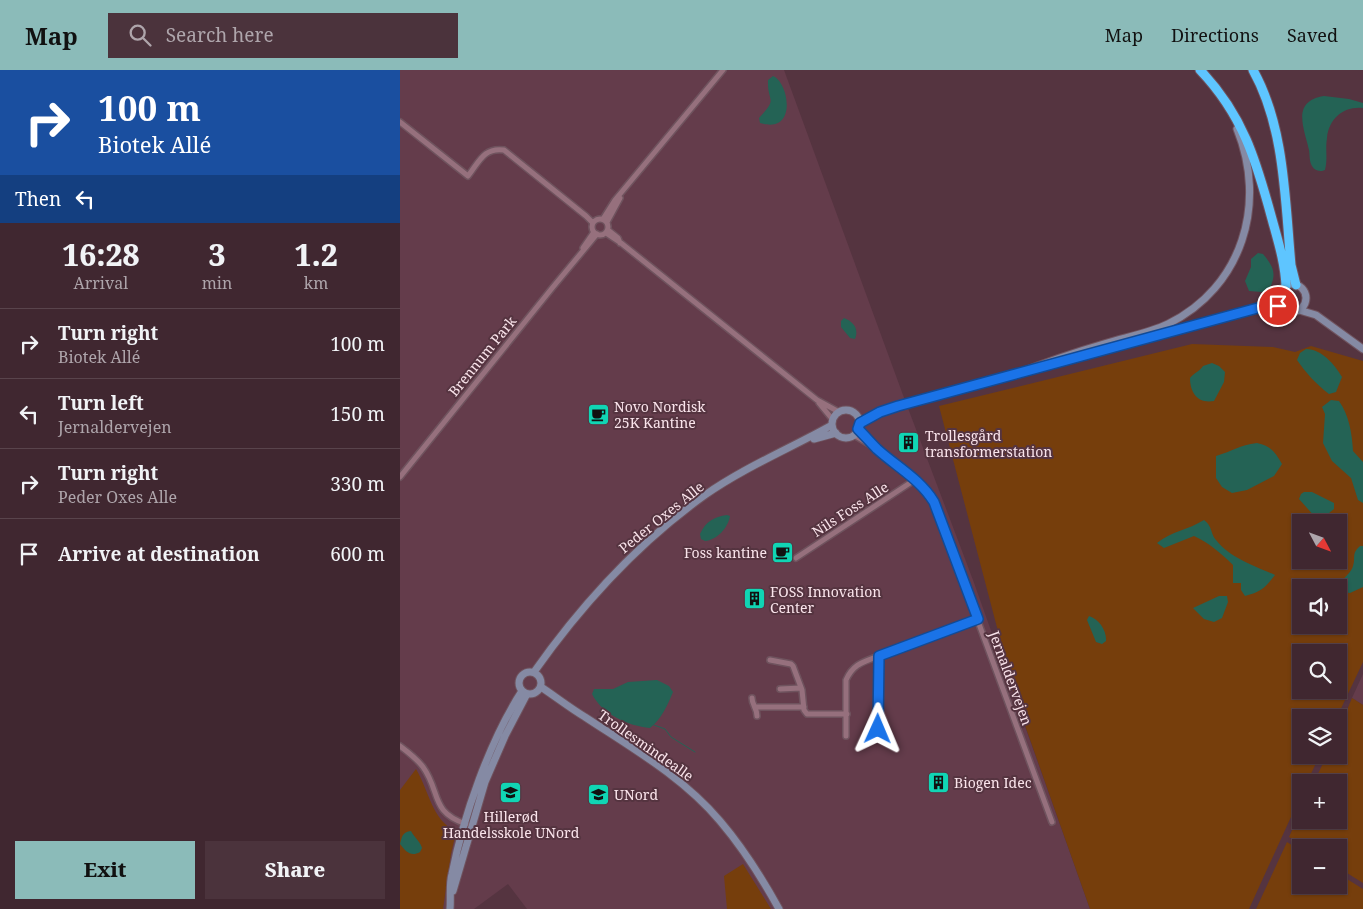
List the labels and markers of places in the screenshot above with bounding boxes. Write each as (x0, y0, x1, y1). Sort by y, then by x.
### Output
pin (1257, 285, 1299, 327)
place label: Novo Nordisk 25K Kantine (614, 397, 706, 432)
cafe icon: Novo Nordisk 25K Kantine (586, 402, 610, 426)
place label: Trollesgård transformerstation (925, 426, 1052, 461)
building icon: Trollesgård transformerstation (897, 431, 921, 455)
cafe icon: Foss kantine (771, 540, 795, 564)
place label: Foss kantine (684, 543, 767, 562)
place label: FOSS Innovation Center (770, 582, 881, 617)
building icon: FOSS Innovation Center (742, 587, 766, 611)
building icon: Biogen Idec (926, 770, 950, 794)
place label: Biogen Idec (954, 773, 1032, 792)
school or university icon: Hillerød Handelsskole UNord (499, 781, 523, 805)
school or university icon: UNord (586, 782, 610, 806)
place label: UNord (614, 785, 658, 804)
place label: Hillerød Handelsskole UNord (443, 807, 580, 842)

